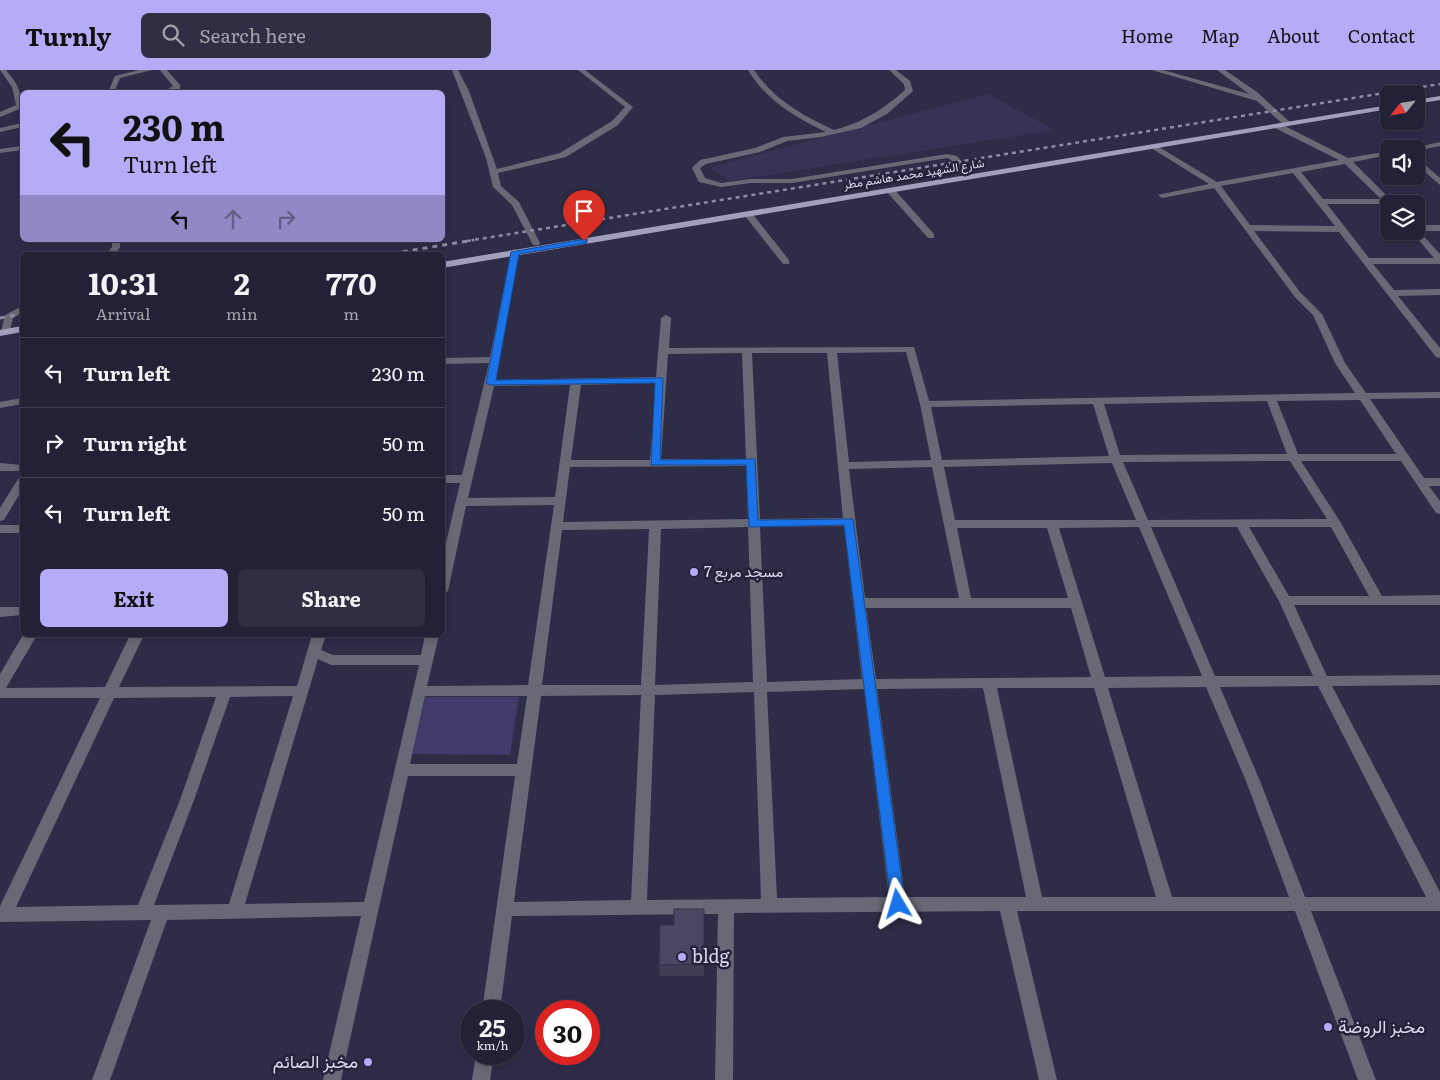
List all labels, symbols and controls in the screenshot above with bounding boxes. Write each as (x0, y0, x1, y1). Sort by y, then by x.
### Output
search box (141, 13, 491, 58)
text: Turnly (25, 18, 111, 53)
icon: search (159, 21, 187, 49)
text: Search here (199, 21, 306, 49)
text: Home (1121, 22, 1173, 49)
text: Map (1201, 22, 1239, 49)
text: About (1267, 22, 1320, 49)
text: Contact (1348, 22, 1415, 49)
north arrow (1380, 85, 1425, 130)
map controls (1380, 85, 1425, 240)
text: 230 m (123, 100, 225, 152)
icon: left (40, 110, 105, 175)
button: sound (1380, 140, 1425, 185)
text: Turn left (123, 147, 217, 180)
street label: شارع الشهيد محمد هاشم مطر (841, 153, 986, 194)
pin (563, 190, 605, 241)
button: layers (1380, 195, 1425, 240)
icon: arrive (570, 197, 598, 225)
icon: left (166, 205, 194, 233)
icon: ahead (219, 205, 247, 233)
icon: right (272, 205, 300, 233)
text: 10:31 (88, 260, 158, 304)
text: 2 (234, 260, 250, 304)
text: 770 (326, 260, 377, 304)
text: Arrival (96, 301, 150, 325)
text: min (226, 301, 258, 325)
text: m (344, 301, 359, 325)
icon: left (40, 359, 68, 387)
text: Turn left (83, 359, 170, 387)
text: 230 m (372, 359, 425, 387)
icon: right (40, 429, 68, 457)
text: Turn right (83, 429, 187, 457)
text: 50 m (382, 429, 425, 457)
icon: left (40, 499, 68, 527)
text: Turn left (83, 499, 170, 527)
text: 50 m (382, 499, 425, 527)
place label: مسجد مربع 7 (704, 559, 783, 583)
marker: مسجد مربع 7 (688, 566, 700, 578)
button: Exit (40, 569, 228, 627)
button: Share (238, 569, 425, 627)
position arrow (871, 877, 923, 929)
place label: bldg (692, 942, 731, 969)
marker: bldg (676, 951, 688, 963)
speed limit sign: 30 (535, 1000, 600, 1065)
text: 25 (479, 1008, 506, 1045)
place label: مخبز الروضة (1338, 1012, 1425, 1039)
marker: مخبز الروضة (1322, 1021, 1334, 1033)
text: km/h (477, 1036, 508, 1054)
place label: مخبز الصائم (273, 1047, 358, 1074)
marker: مخبز الصائم (362, 1056, 374, 1068)

